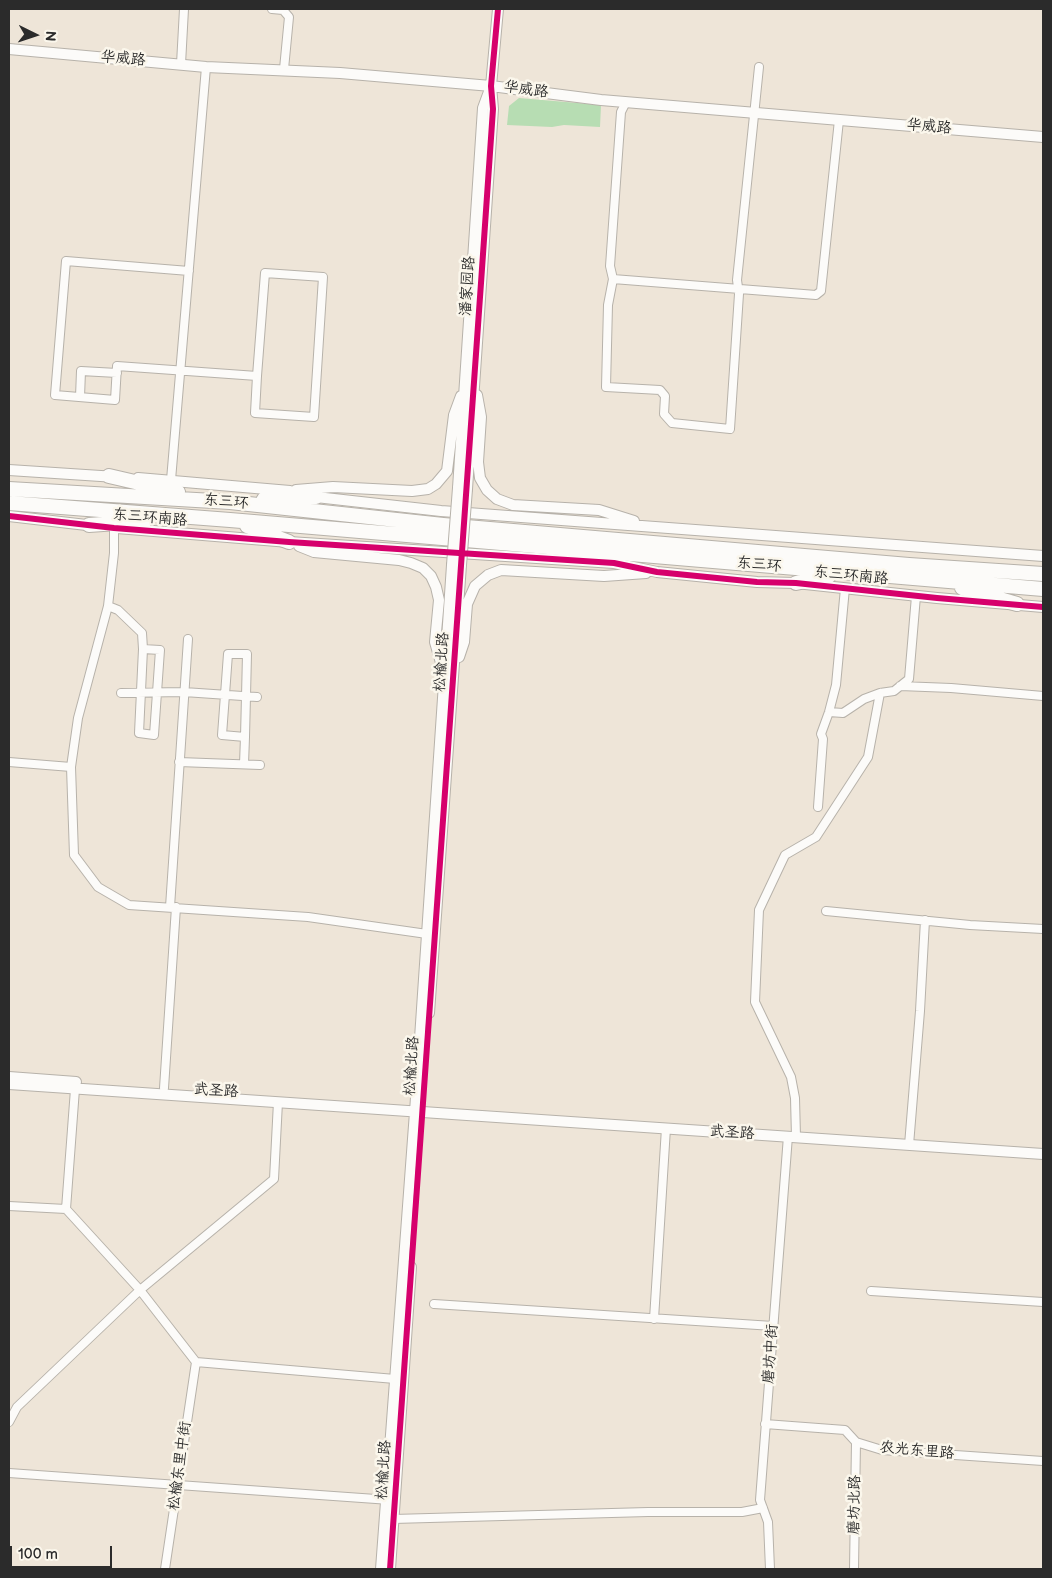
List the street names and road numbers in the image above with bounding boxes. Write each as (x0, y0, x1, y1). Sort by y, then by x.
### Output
street label: 华威路 (100, 48, 146, 70)
street label: 华威路 (502, 78, 550, 102)
street label: 华威路 (906, 116, 952, 138)
street label: 潘家园路 (457, 255, 479, 317)
street label: 东三环 (203, 491, 249, 513)
street label: 东三环南路 (112, 506, 188, 530)
street label: 东三环 (736, 554, 782, 576)
street label: 东三环南路 (813, 563, 889, 589)
street label: 松榆北路 (431, 631, 453, 693)
street label: 松榆北路 (401, 1035, 423, 1097)
street label: 武圣路 (193, 1080, 239, 1102)
street label: 武圣路 (709, 1122, 755, 1144)
street label: 磨坊中街 (760, 1323, 782, 1385)
street label: 松榆东里中街 (165, 1420, 195, 1512)
street label: 松榆北路 (373, 1439, 395, 1501)
street label: 农光东里路 (879, 1439, 955, 1463)
street label: 磨坊北路 (845, 1475, 865, 1535)

